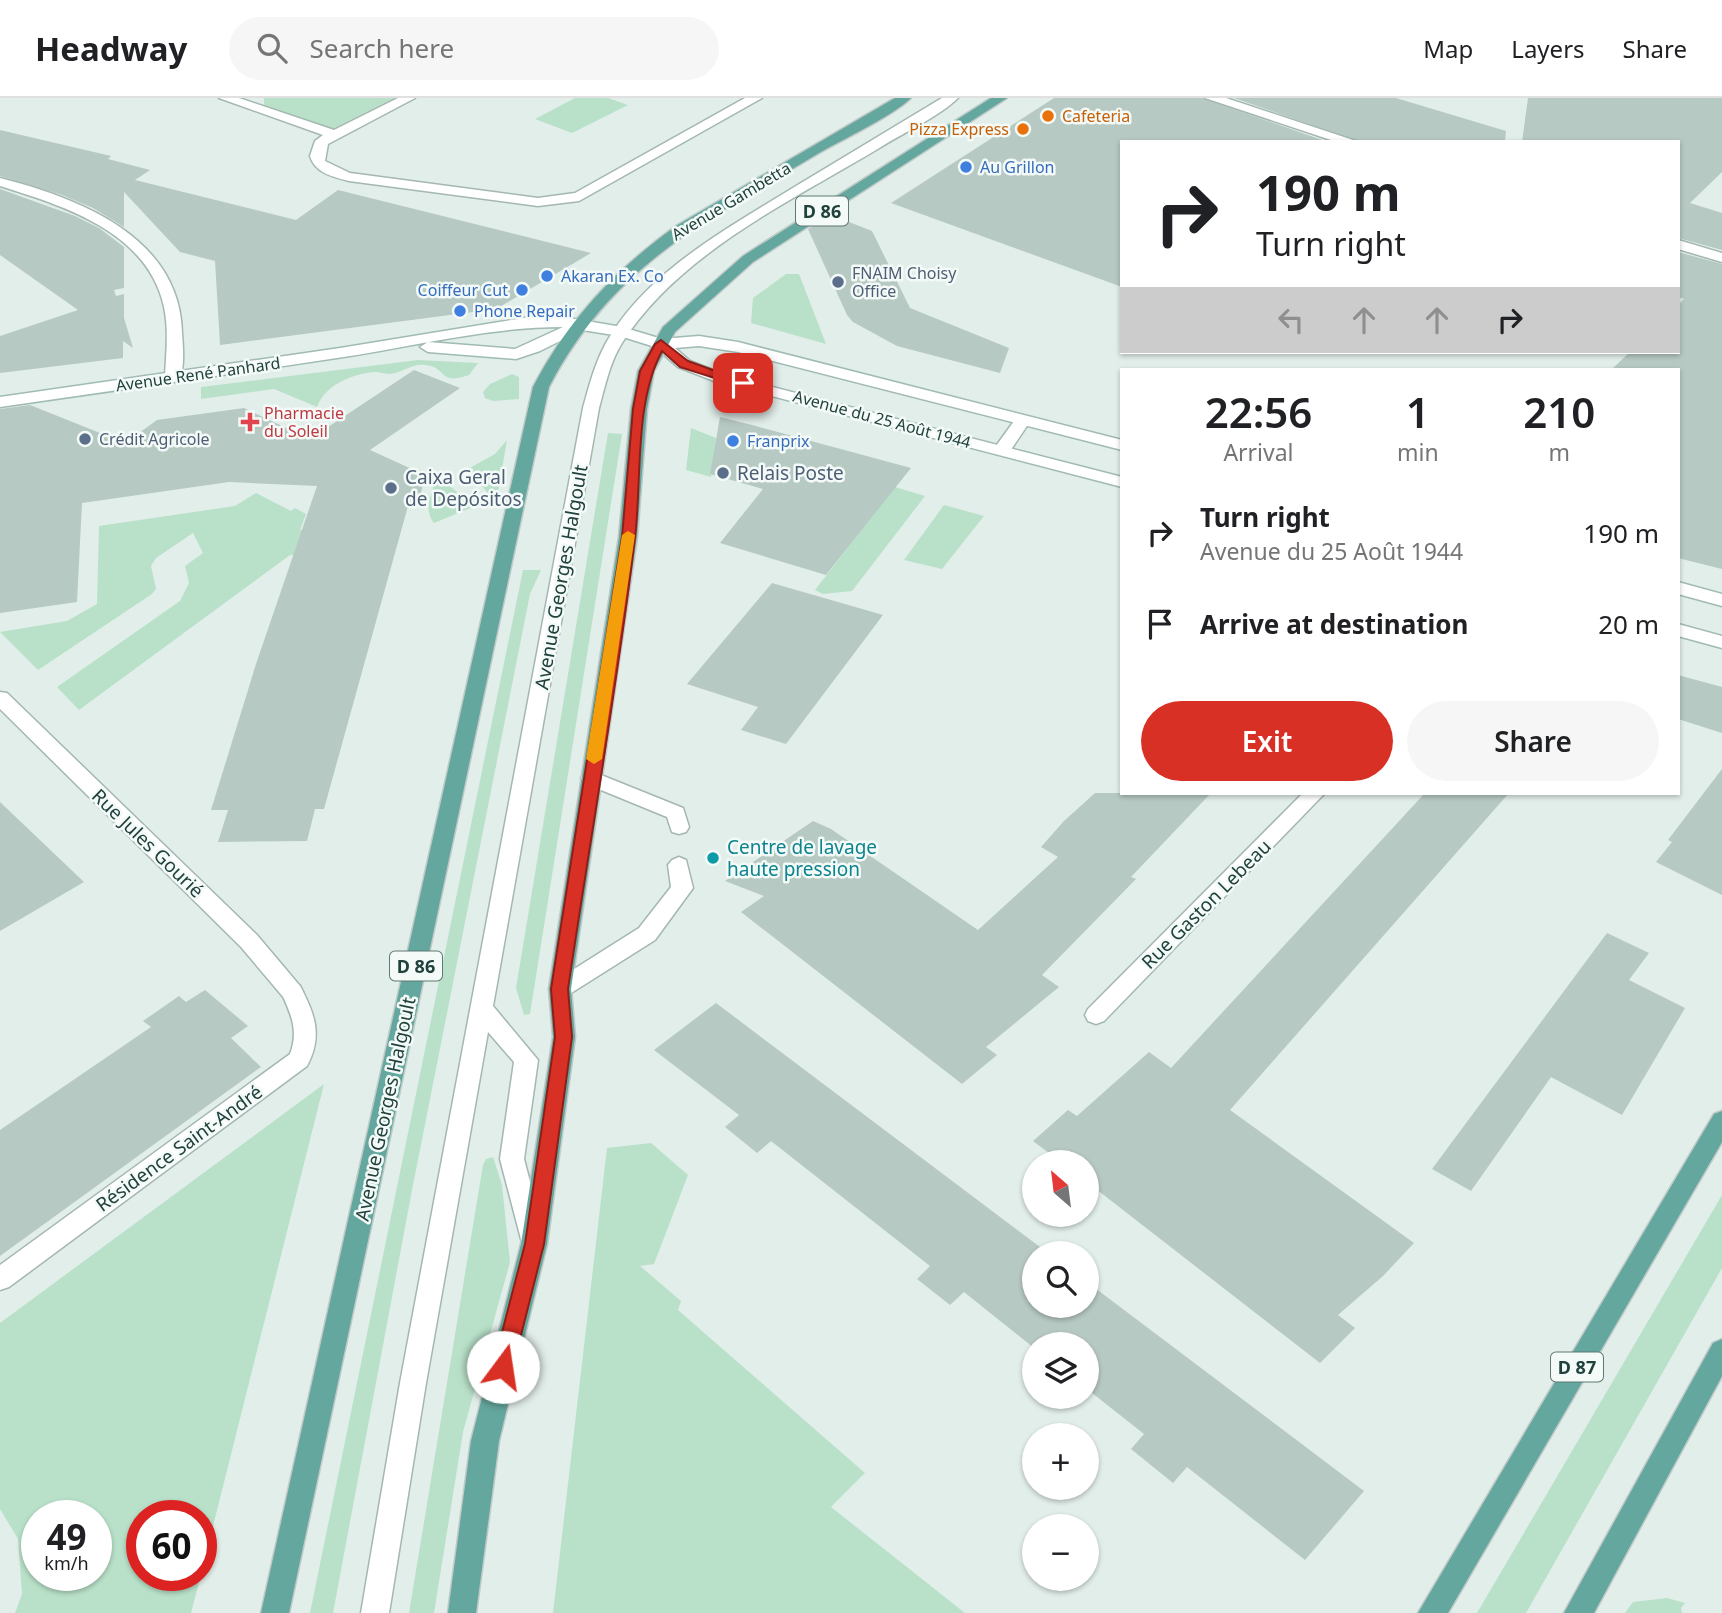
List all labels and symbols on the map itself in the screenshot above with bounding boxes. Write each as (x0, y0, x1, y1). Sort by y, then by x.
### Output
place label: Cafeteria (1062, 105, 1130, 127)
marker: Cafeteria (1040, 108, 1056, 124)
place label: Pizza Express (909, 118, 1009, 140)
marker: Pizza Express (1015, 121, 1031, 137)
place label: Au Grillon (980, 156, 1054, 178)
street label: Avenue Gambetta (667, 157, 795, 245)
marker: Au Grillon (958, 159, 974, 175)
road number: D 86 (796, 196, 848, 226)
place label: FNAIM Choisy Office (852, 262, 957, 302)
place label: Akaran Ex. Co (561, 265, 664, 287)
marker: Akaran Ex. Co (539, 268, 555, 284)
marker: FNAIM Choisy Office (830, 274, 846, 290)
place label: Coiffeur Cut (418, 279, 508, 301)
marker: Coiffeur Cut (514, 282, 530, 298)
place label: Phone Repair (474, 300, 575, 322)
marker: Phone Repair (452, 303, 468, 319)
street label: Avenue René Panhard (114, 352, 282, 396)
pin (713, 353, 773, 413)
street label: Avenue du 25 Août 1944 (791, 385, 973, 453)
place label: Pharmacie du Soleil (264, 402, 344, 442)
marker: Pharmacie du Soleil (242, 414, 258, 430)
place label: Crédit Agricole (99, 428, 210, 450)
place label: Franprix (747, 430, 810, 452)
marker: Crédit Agricole (77, 431, 93, 447)
marker: Franprix (725, 433, 741, 449)
place label: Relais Poste (737, 460, 844, 486)
street label: Avenue Georges Halgoult (528, 462, 594, 692)
place label: Caixa Geral de Depósitos (405, 464, 522, 512)
marker: Relais Poste (715, 465, 731, 481)
marker: Caixa Geral de Depósitos (383, 480, 399, 496)
street label: Rue Jules Gourié (86, 783, 210, 903)
place label: Centre de lavage haute pression (727, 834, 877, 882)
street label: Rue Gaston Lebeau (1136, 834, 1276, 974)
marker: Centre de lavage haute pression (705, 850, 721, 866)
road number: D 86 (390, 952, 442, 980)
street label: Avenue Georges Halgoult (349, 995, 421, 1223)
street label: Résidence Saint-André (90, 1079, 268, 1217)
north arrow (1022, 1150, 1099, 1227)
position arrow (466, 1330, 540, 1404)
road number: D 87 (1551, 1352, 1603, 1382)
speed limit sign: 60 (126, 1500, 217, 1591)

